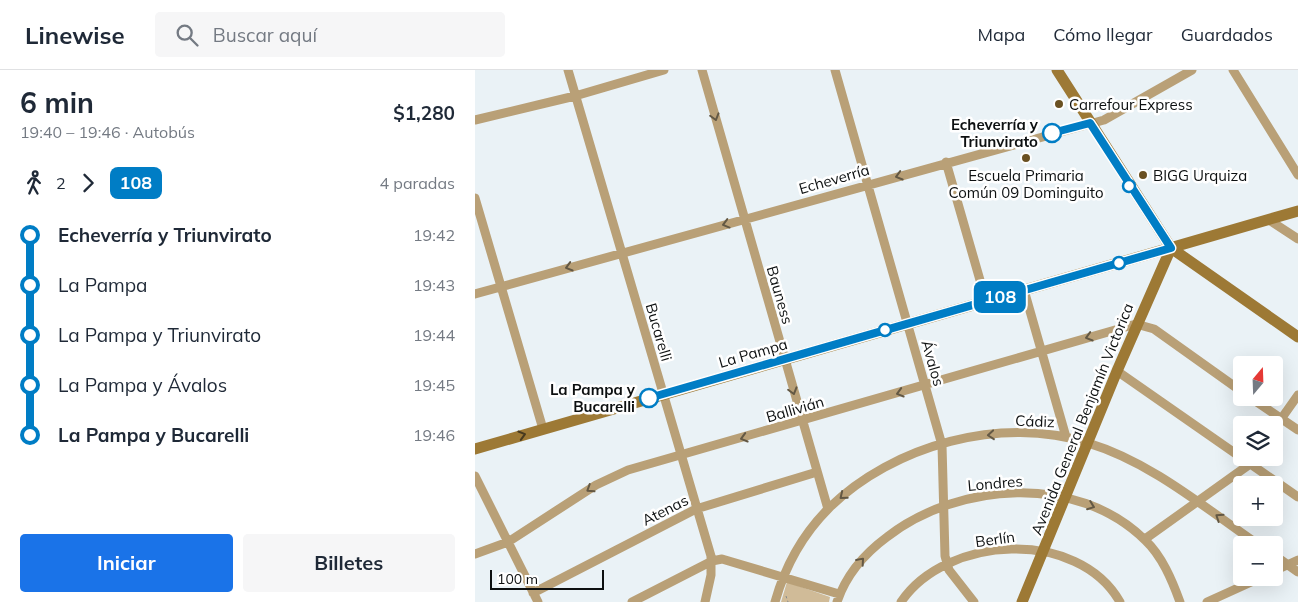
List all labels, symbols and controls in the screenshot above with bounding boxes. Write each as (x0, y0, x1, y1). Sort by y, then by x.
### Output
search box (155, 12, 505, 57)
text: Linewise (25, 20, 125, 50)
icon: search (173, 21, 201, 49)
text: Buscar aquí (213, 23, 317, 47)
text: Mapa (977, 23, 1025, 46)
text: Cómo llegar (1053, 23, 1153, 46)
text: Guardados (1181, 23, 1273, 46)
text: 6 min (20, 85, 94, 120)
place label: Carrefour Express (1069, 95, 1193, 114)
marker: Carrefour Express (1053, 98, 1065, 110)
text: $1,280 (393, 101, 455, 125)
one-way arrow (710, 112, 720, 121)
place label: Echeverría y Triunvirato (951, 115, 1039, 151)
text: 19:40 – 19:46 · Autobús (20, 122, 195, 142)
marker: Echeverría y Triunvirato (1042, 123, 1062, 143)
marker: Escuela Primaria Común 09 Dominguito (1020, 152, 1032, 164)
street label: Echeverría (797, 160, 871, 198)
place label: Escuela Primaria Común 09 Dominguito (948, 166, 1104, 202)
place label: BIGG Urquiza (1153, 166, 1247, 185)
icon: walk (20, 169, 48, 197)
icon: forward (74, 169, 102, 197)
marker: BIGG Urquiza (1137, 169, 1149, 181)
one-way arrow (895, 170, 903, 180)
text: 108 (120, 171, 152, 194)
text: 2 (56, 173, 66, 193)
text: 4 paradas (380, 173, 455, 193)
unlabelled marker (1122, 179, 1136, 193)
one-way arrow (721, 218, 730, 229)
text: Echeverría y Triunvirato (58, 223, 272, 247)
text: 19:42 (413, 225, 455, 245)
unlabelled marker (1112, 256, 1126, 270)
one-way arrow (565, 262, 574, 272)
street label: Bauness (763, 264, 797, 326)
text: La Pampa (58, 273, 148, 297)
text: 19:43 (413, 275, 455, 295)
line badge: 108 (971, 281, 1029, 313)
text: 108 (984, 285, 1016, 308)
street label: Avenida General Benjamín Victorica (1027, 300, 1137, 538)
street label: Bucarelli (642, 301, 676, 363)
text: La Pampa y Triunvirato (58, 323, 261, 347)
unlabelled marker (878, 323, 892, 337)
text: 19:44 (413, 325, 455, 345)
one-way arrow (1086, 332, 1094, 342)
street label: La Pampa (716, 334, 790, 372)
street label: Ávalos (917, 338, 949, 388)
north arrow (1233, 356, 1283, 406)
map controls (1233, 356, 1283, 586)
text: La Pampa y Ávalos (58, 373, 227, 397)
text: 19:45 (413, 375, 455, 395)
place label: La Pampa y Bucarelli (550, 380, 636, 416)
one-way arrow (788, 386, 798, 395)
marker: La Pampa y Bucarelli (639, 388, 659, 408)
one-way arrow (896, 388, 905, 398)
street label: Ballivián (764, 392, 826, 426)
street label: Cádiz (1015, 411, 1055, 431)
button: layers (1233, 416, 1283, 466)
text: La Pampa y Bucarelli (58, 423, 249, 447)
text: 19:46 (413, 425, 455, 445)
one-way arrow (986, 430, 994, 441)
one-way arrow (517, 431, 525, 441)
one-way arrow (739, 432, 748, 443)
street label: Londres (967, 471, 1023, 495)
button: + (1233, 476, 1283, 526)
one-way arrow (587, 483, 596, 492)
street label: Atenas (639, 490, 691, 530)
one-way arrow (839, 491, 848, 500)
one-way arrow (1086, 501, 1094, 511)
one-way arrow (1215, 514, 1224, 524)
street label: Berlín (974, 527, 1016, 551)
button: Iniciar (20, 534, 233, 592)
button: Billetes (243, 534, 455, 592)
button: − (1233, 536, 1283, 586)
one-way arrow (856, 557, 865, 566)
scale bar (490, 567, 604, 590)
text: 100 m (497, 570, 538, 588)

